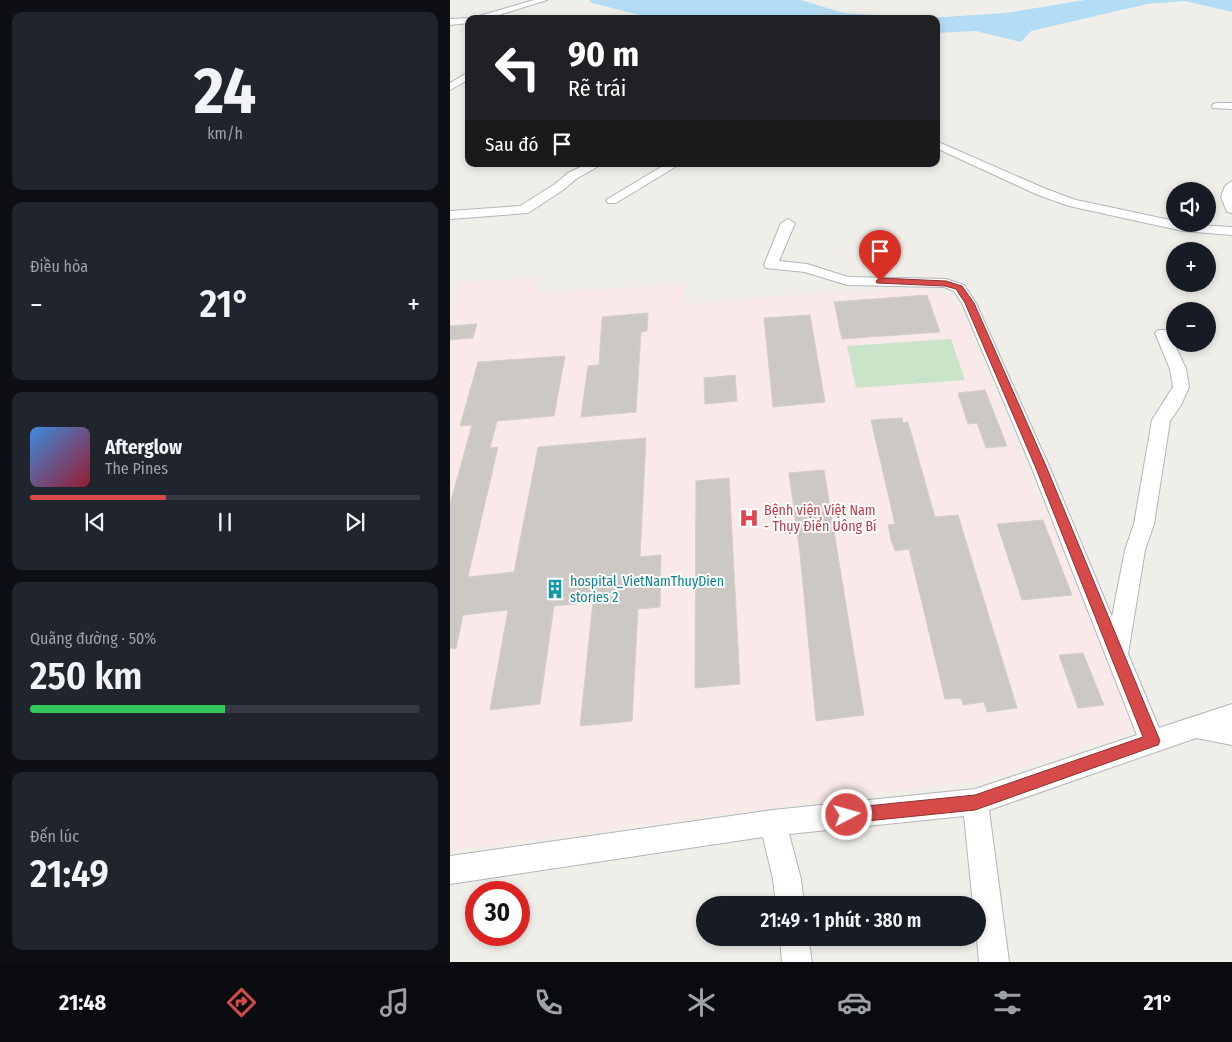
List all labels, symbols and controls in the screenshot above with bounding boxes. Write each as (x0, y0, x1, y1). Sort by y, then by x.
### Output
text: 90 m (568, 33, 639, 75)
icon: left (485, 35, 550, 100)
text: 24 (194, 52, 256, 130)
text: Rẽ trái (568, 75, 626, 102)
text: km/h (207, 124, 243, 143)
icon: arrive (548, 130, 576, 158)
text: Sau đó (485, 133, 538, 156)
map controls (1166, 182, 1216, 352)
button: sound (1166, 182, 1216, 232)
pin (859, 230, 901, 281)
icon: arrive (866, 237, 894, 265)
button: + (1166, 242, 1216, 292)
text: Điều hòa (30, 257, 88, 276)
text: 21° (200, 281, 250, 327)
text: − (30, 288, 43, 321)
text: + (407, 288, 420, 321)
button: − (1166, 302, 1216, 352)
text: Afterglow (105, 436, 182, 459)
text: The Pines (105, 459, 168, 478)
place label: Bệnh viện Việt Nam - Thụy Điển Uông Bí (764, 502, 877, 535)
hospital icon: Bệnh viện Việt Nam - Thụy Điển Uông Bí (738, 507, 760, 529)
icon: previous (81, 508, 109, 536)
icon: pause (211, 508, 239, 536)
icon: next (341, 508, 369, 536)
place label: hospital_VietNamThuyDien stories 2 (570, 573, 724, 606)
building icon: hospital_VietNamThuyDien stories 2 (544, 578, 566, 600)
text: Quãng đường · 50% (30, 629, 156, 648)
text: 250 km (30, 653, 142, 699)
position arrow (820, 788, 872, 840)
text: Đến lúc (30, 827, 79, 846)
text: 21:49 (30, 851, 109, 897)
speed limit sign: 30 (465, 881, 530, 946)
text: 21:49 · 1 phút · 380 m (761, 909, 921, 932)
icon: directions (224, 985, 259, 1020)
icon: music (377, 985, 412, 1020)
icon: phone (531, 985, 566, 1020)
icon: climate (684, 985, 719, 1020)
icon: car (837, 985, 872, 1020)
icon: filters (990, 985, 1025, 1020)
text: 21:48 (59, 989, 106, 1016)
text: 21° (1143, 989, 1173, 1016)

